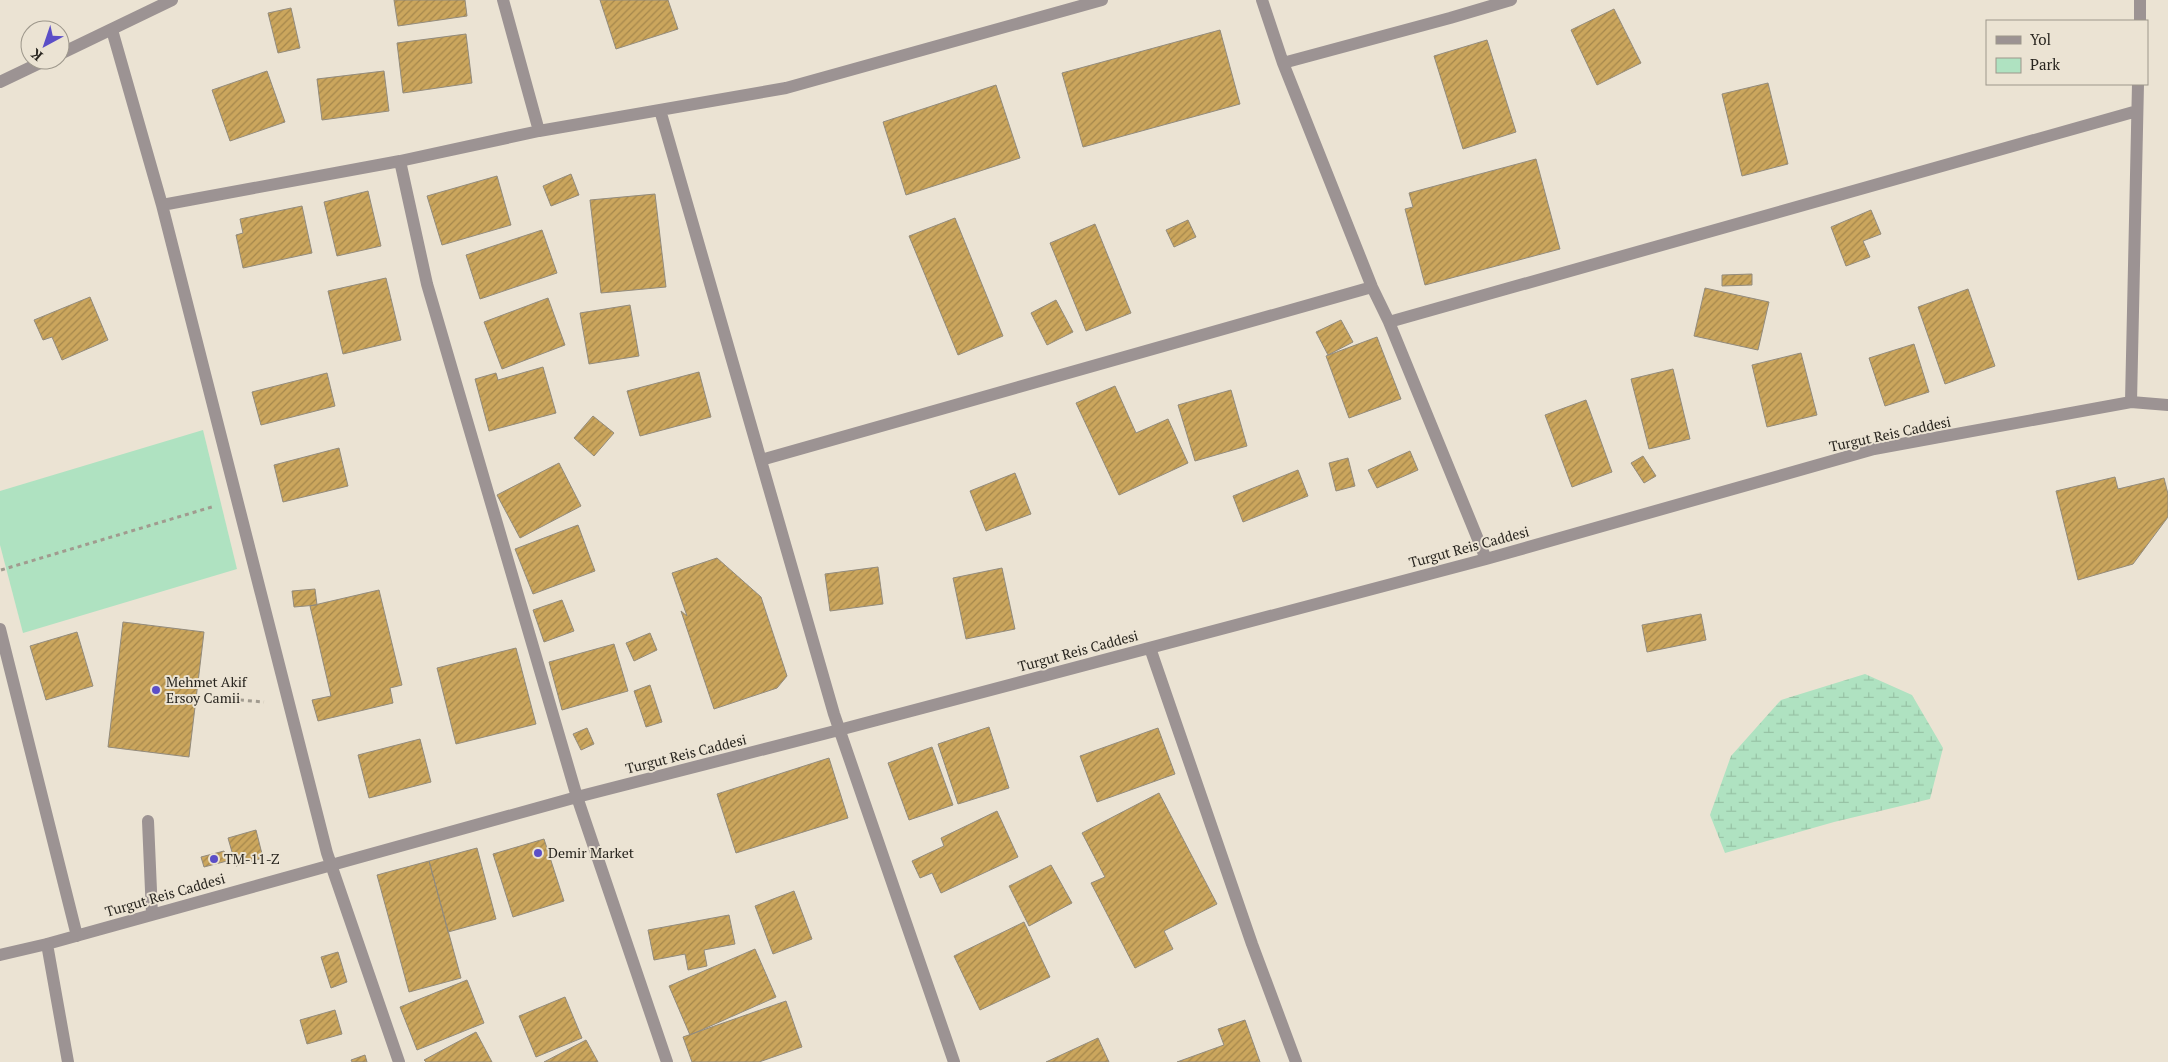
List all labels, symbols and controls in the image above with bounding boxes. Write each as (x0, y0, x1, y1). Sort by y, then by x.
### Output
north arrow (20, 20, 70, 70)
legend (1986, 20, 2148, 85)
text: Yol (2030, 29, 2051, 49)
text: K (26, 45, 46, 66)
text: Park (2030, 54, 2060, 74)
street label: Turgut Reis Caddesi (1827, 411, 1953, 456)
street label: Turgut Reis Caddesi (1407, 521, 1531, 572)
street label: Turgut Reis Caddesi (1016, 625, 1140, 676)
place label: Mehmet Akif Ersoy Camii (166, 672, 248, 707)
marker: Mehmet Akif Ersoy Camii (150, 684, 162, 696)
street label: Turgut Reis Caddesi (623, 729, 748, 778)
place label: Demir Market (548, 843, 635, 862)
marker: Demir Market (532, 847, 544, 859)
place label: TM-11-Z (224, 849, 280, 868)
marker: TM-11-Z (208, 853, 220, 865)
street label: Turgut Reis Caddesi (103, 868, 227, 921)

